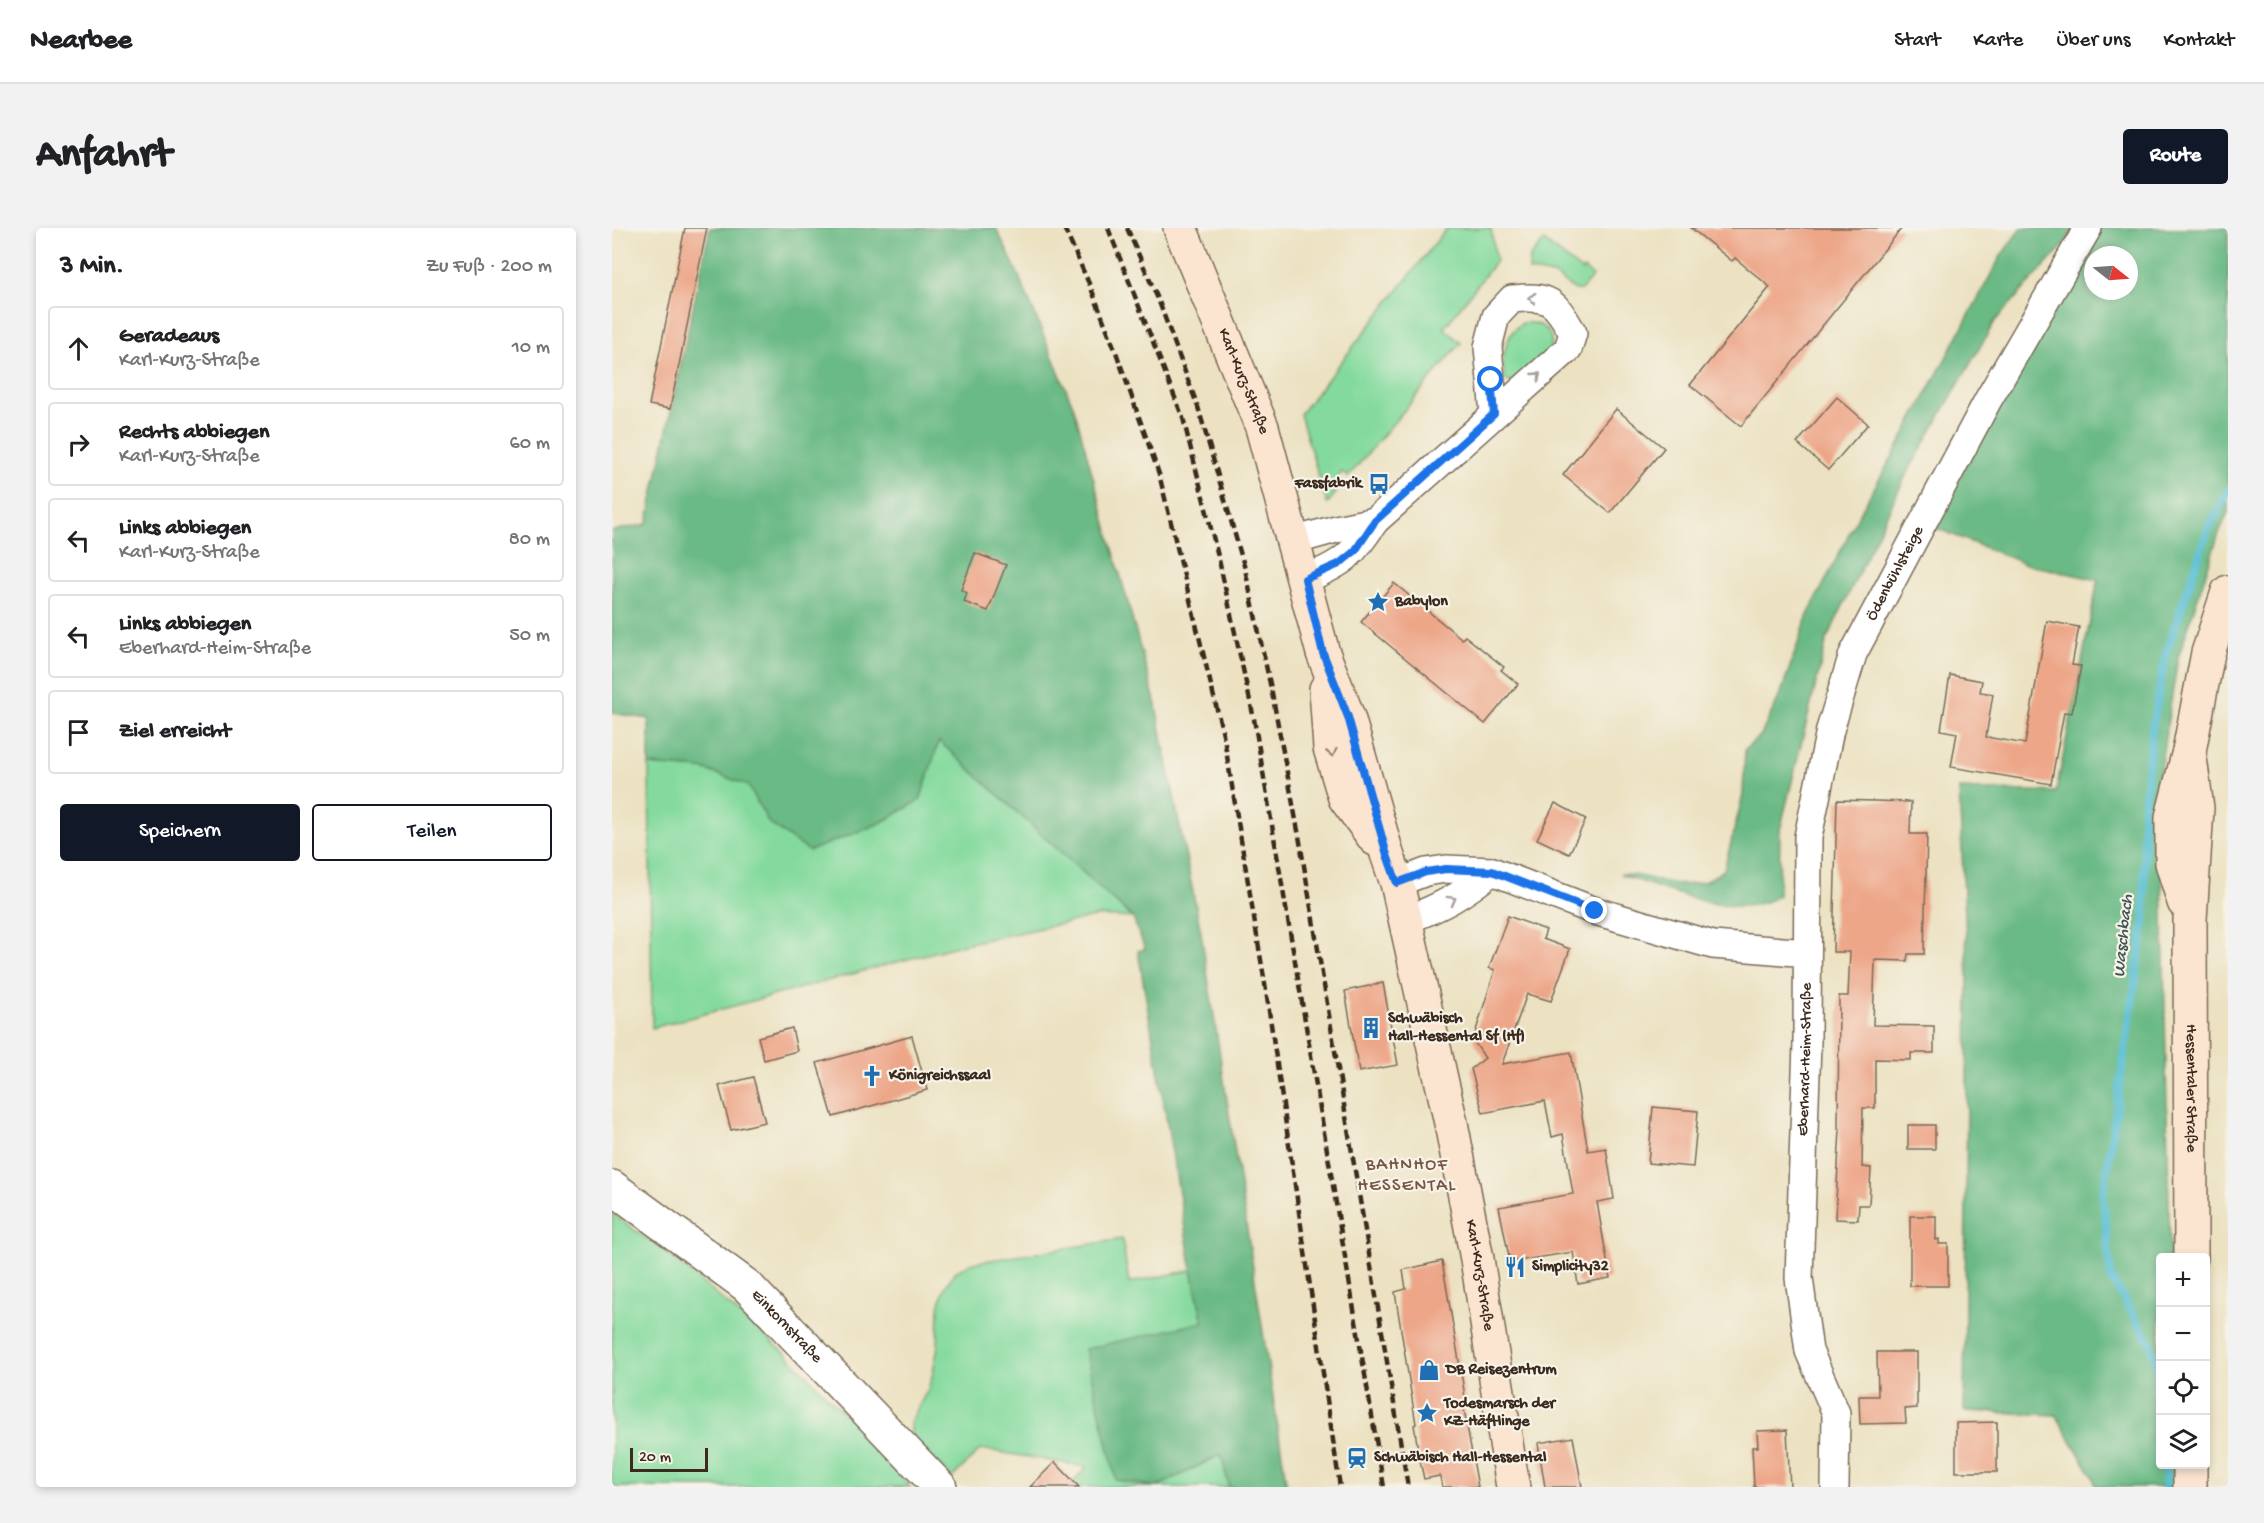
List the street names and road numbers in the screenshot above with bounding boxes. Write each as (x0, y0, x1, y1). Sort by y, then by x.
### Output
street label: Karl-Kurz-Straße (1213, 326, 1273, 437)
street label: Ödenbühlsteige (1863, 522, 1929, 624)
street label: Eberhard-Heim-Straße (1794, 982, 1817, 1137)
street label: Hessentaler Straße (2181, 1024, 2200, 1153)
street label: Karl-Kurz-Straße (1460, 1218, 1498, 1333)
street label: Einkornstraße (747, 1286, 826, 1368)

